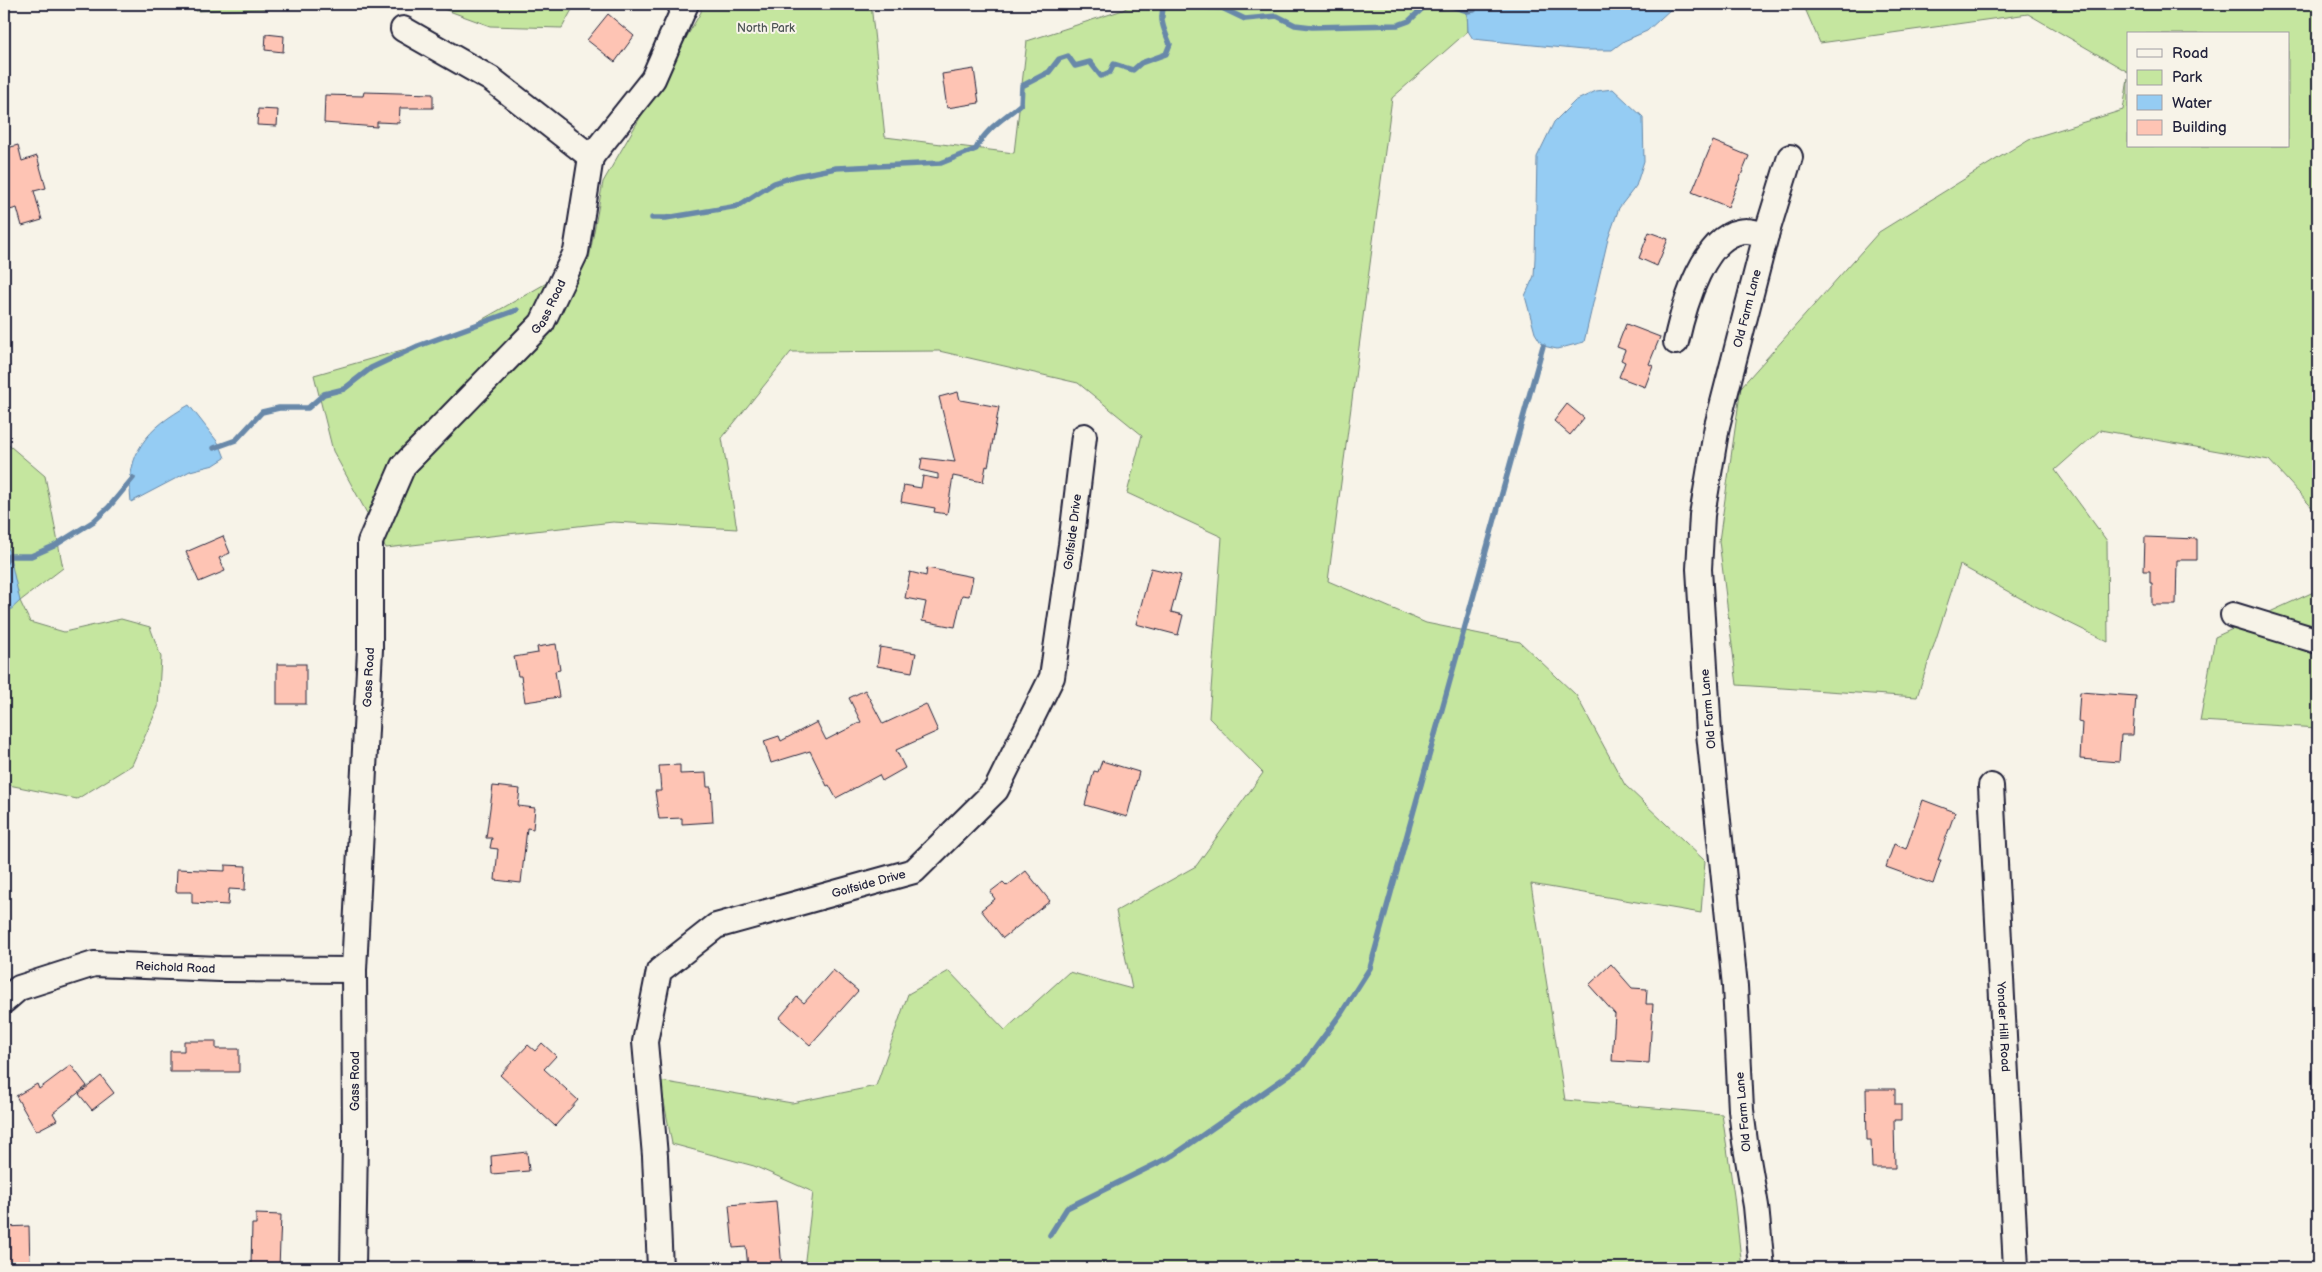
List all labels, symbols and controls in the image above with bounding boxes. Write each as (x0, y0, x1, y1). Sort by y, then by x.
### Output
park label: North Park (737, 21, 795, 36)
legend (2127, 32, 2290, 148)
text: Road (2172, 44, 2208, 63)
text: Park (2172, 68, 2203, 87)
text: Water (2172, 94, 2212, 113)
text: Building (2172, 118, 2227, 137)
street label: Old Farm Lane (1730, 268, 1765, 349)
street label: Gass Road (528, 277, 570, 338)
street label: Golfside Drive (1061, 493, 1085, 571)
street label: Gass Road (360, 647, 378, 708)
street label: Old Farm Lane (1698, 668, 1719, 750)
street label: Golfside Drive (830, 867, 908, 901)
street label: Reichold Road (135, 959, 216, 977)
street label: Yonder Hill Road (1993, 980, 2013, 1072)
street label: Gass Road (348, 1051, 363, 1111)
street label: Old Farm Lane (1733, 1071, 1754, 1153)

